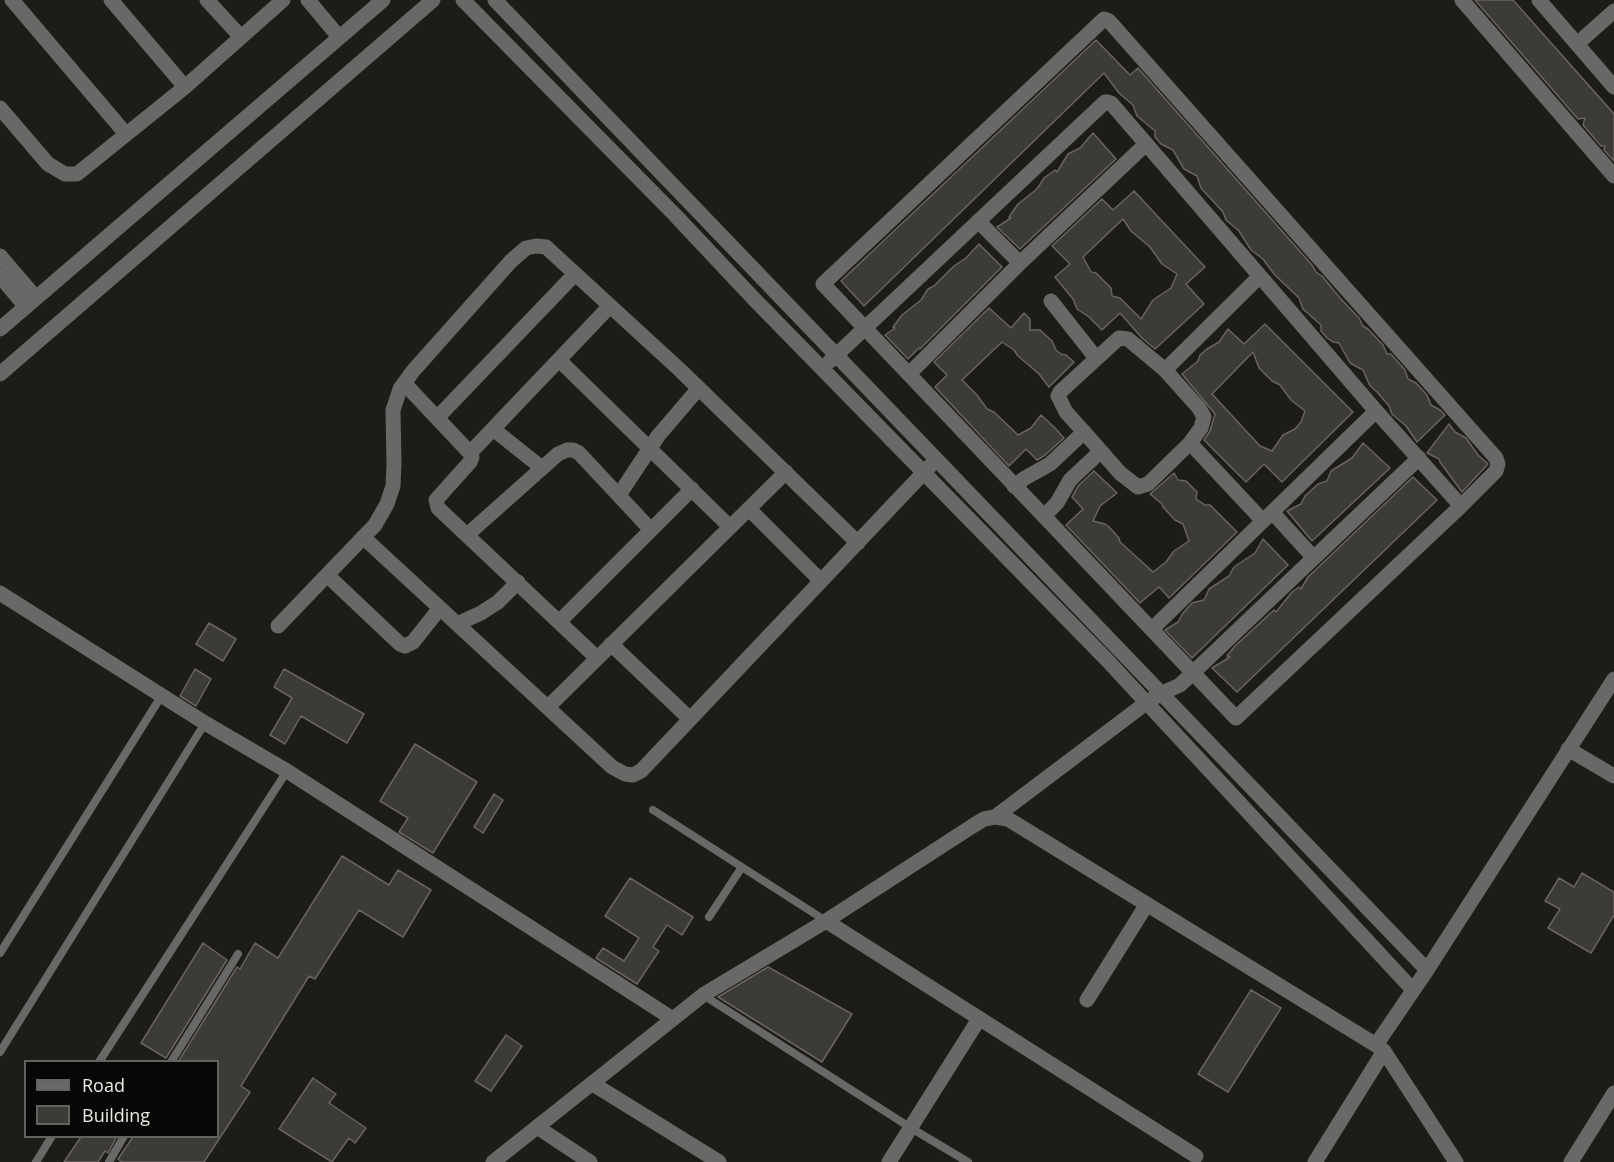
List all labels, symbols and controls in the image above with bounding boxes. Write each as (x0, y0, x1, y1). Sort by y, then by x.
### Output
legend (24, 1060, 219, 1138)
text: Road (82, 1073, 125, 1097)
text: Building (82, 1103, 150, 1127)

